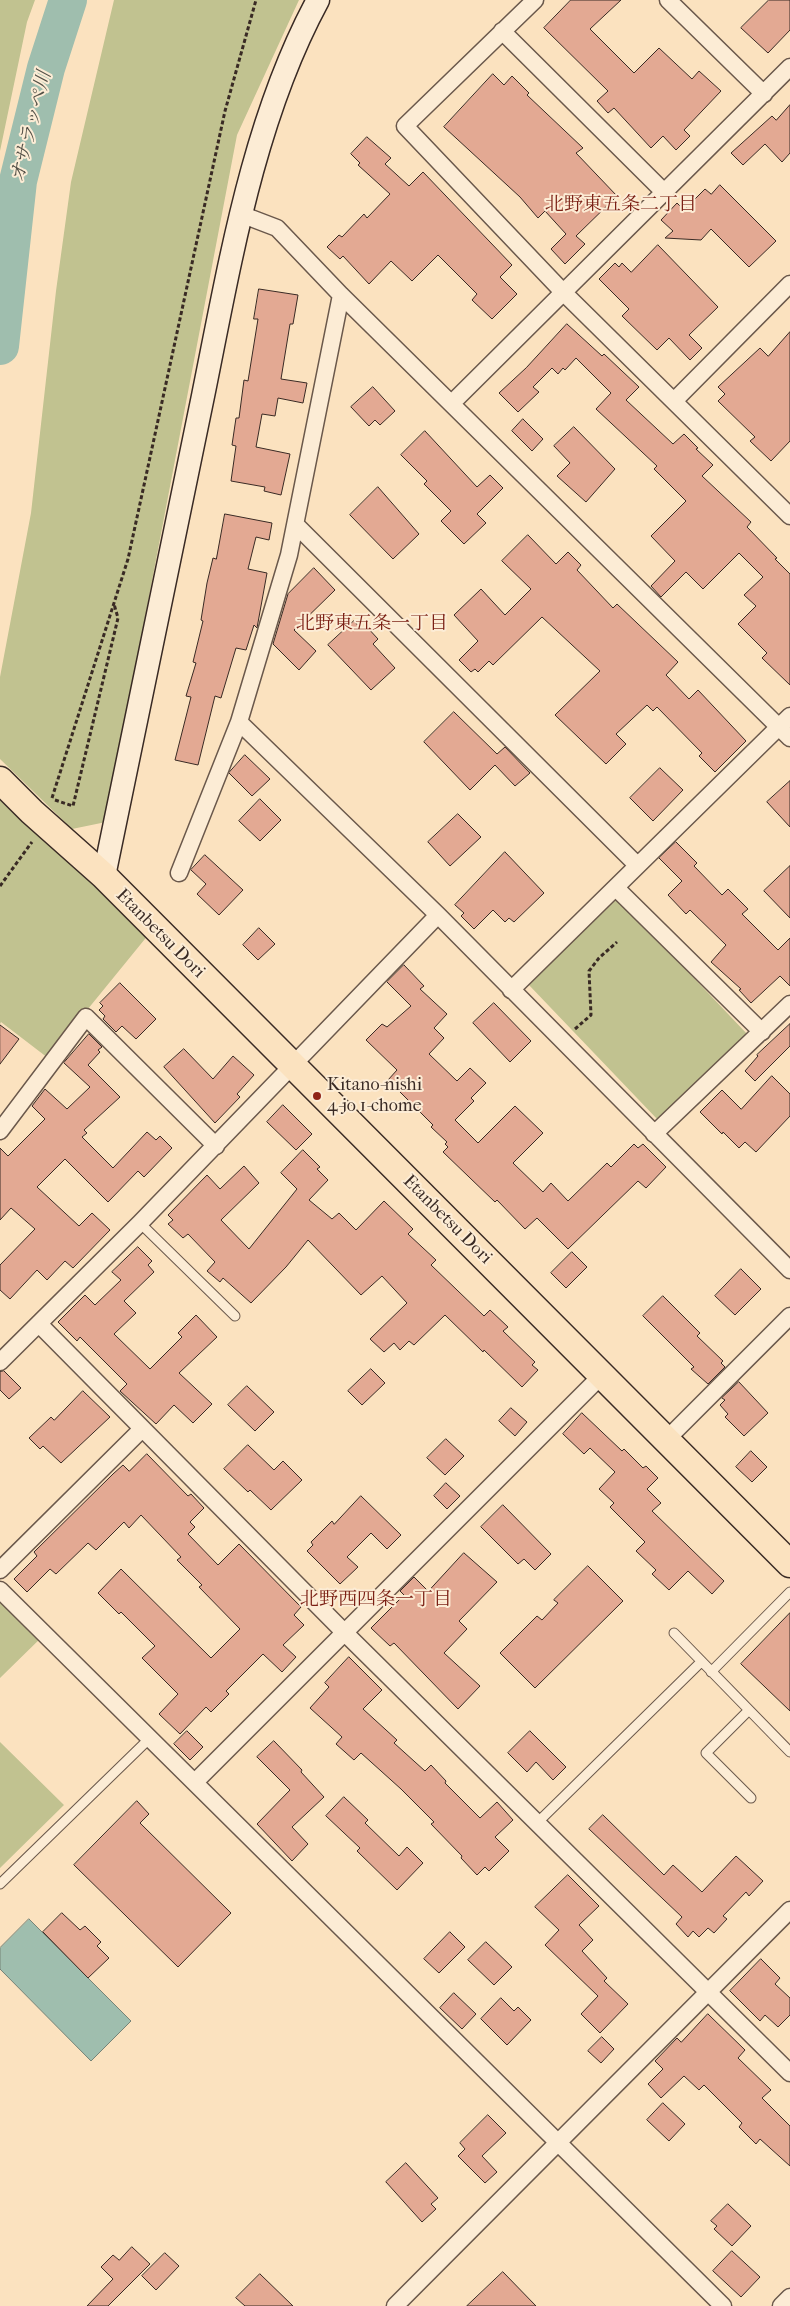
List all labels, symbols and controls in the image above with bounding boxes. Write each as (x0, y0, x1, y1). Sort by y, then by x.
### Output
water label: オサラッペ川 (7, 69, 57, 185)
district label: 北野東五条二丁目 (545, 194, 697, 216)
district label: 北野東五条一丁目 (296, 613, 448, 635)
street label: Etanbetsu Dori (111, 885, 209, 983)
place label: Kitano-nishi 4-jo 1-chome (327, 1075, 422, 1118)
marker: Kitano-nishi 4-jo 1-chome (311, 1090, 323, 1102)
street label: Etanbetsu Dori (398, 1171, 496, 1269)
district label: 北野西四条一丁目 (300, 1589, 452, 1611)

